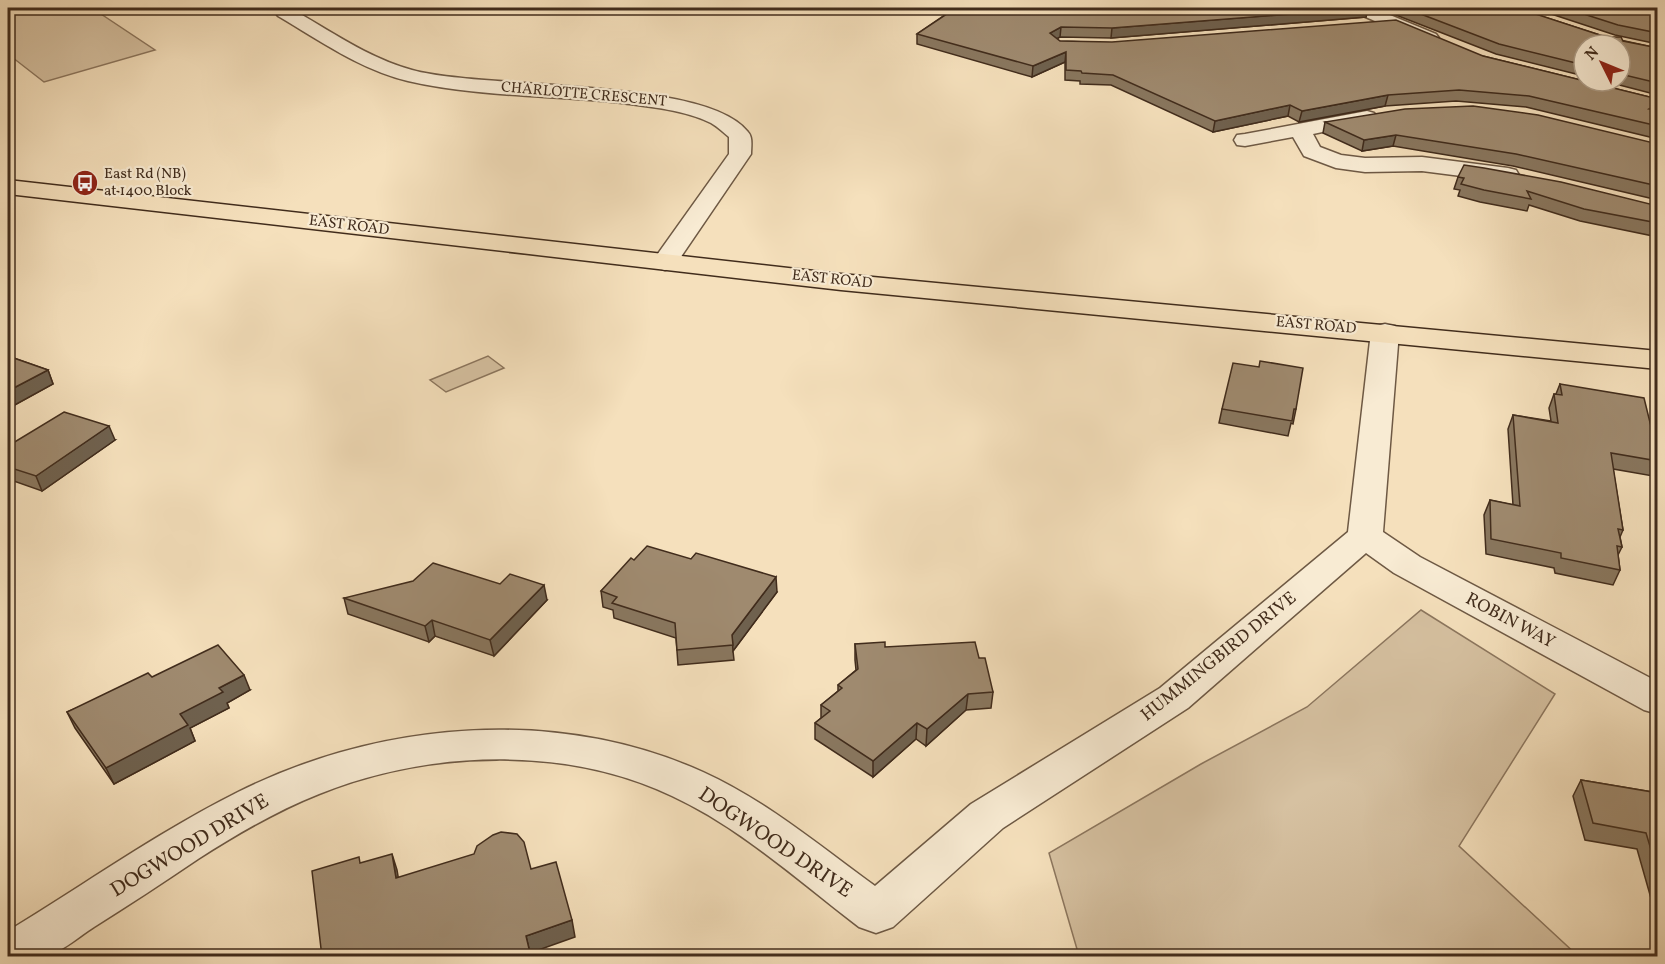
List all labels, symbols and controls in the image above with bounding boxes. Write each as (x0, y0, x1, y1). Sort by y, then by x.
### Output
north arrow (1572, 33, 1632, 93)
text: N (1580, 42, 1605, 66)
street label: CHARLOTTE CRESCENT (500, 77, 668, 113)
place label: East Rd (NB) at 1400 Block (104, 164, 192, 202)
bus stop icon: East Rd (NB) at 1400 Block (70, 168, 100, 198)
street label: EAST ROAD (308, 211, 390, 241)
street label: EAST ROAD (791, 265, 873, 295)
street label: EAST ROAD (1275, 312, 1357, 340)
street label: HUMMINGBIRD DRIVE (1136, 586, 1302, 728)
street label: ROBIN WAY (1461, 587, 1559, 655)
street label: DOGWOOD DRIVE (692, 781, 858, 905)
street label: DOGWOOD DRIVE (105, 787, 275, 905)

